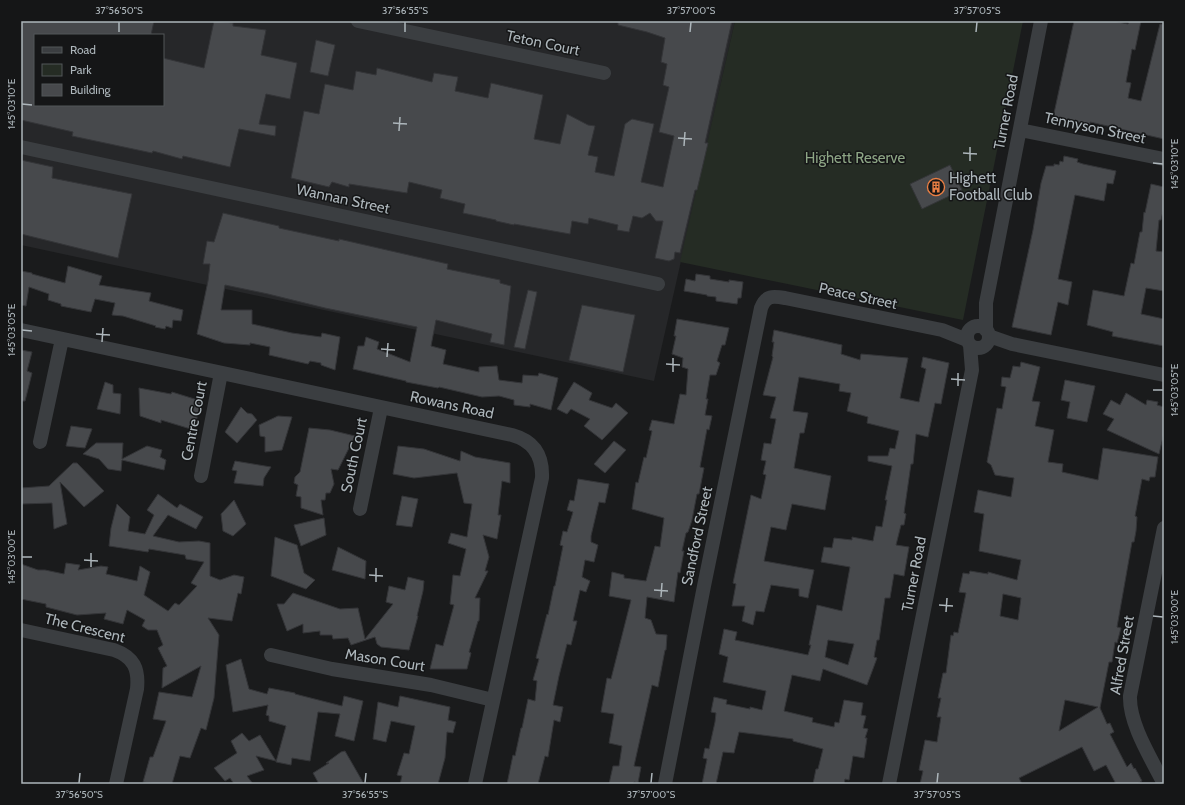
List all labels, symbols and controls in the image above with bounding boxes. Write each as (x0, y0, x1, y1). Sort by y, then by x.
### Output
text: 37°56'50"S (95, 4, 143, 17)
text: 37°56'55"S (382, 4, 428, 17)
text: 37°57'00"S (667, 4, 715, 17)
text: 37°57'05"S (954, 4, 1001, 17)
street label: Teton Court (505, 26, 581, 60)
legend (34, 34, 164, 106)
text: Road (70, 42, 96, 57)
text: Park (70, 62, 92, 77)
street label: Turner Road (990, 73, 1022, 151)
text: 145°03'10"E (5, 78, 18, 129)
text: Building (70, 82, 112, 97)
street label: Tennyson Street (1043, 108, 1147, 148)
text: 145°03'10"E (1168, 138, 1181, 189)
park label: Highett Reserve (805, 149, 906, 167)
place label: Highett Football Club (949, 169, 1033, 204)
building icon: Highett Football Club (926, 177, 946, 197)
street label: Wannan Street (295, 180, 391, 218)
street label: Peace Street (817, 279, 899, 313)
text: 145°03'05"E (5, 303, 18, 356)
text: 145°03'05"E (1168, 363, 1181, 416)
street label: Centre Court (177, 380, 211, 462)
street label: Rowans Road (408, 387, 496, 423)
street label: South Court (337, 416, 371, 494)
street label: Sandford Street (678, 485, 716, 587)
text: 145°03'00"E (5, 529, 18, 584)
street label: Turner Road (898, 535, 930, 613)
text: 145°03'00"E (1168, 589, 1181, 644)
street label: The Crescent (43, 609, 127, 647)
street label: Alfred Street (1106, 614, 1138, 696)
street label: Mason Court (344, 645, 426, 675)
text: 37°56'50"S (55, 788, 103, 801)
text: 37°56'55"S (342, 788, 388, 801)
text: 37°57'00"S (627, 788, 675, 801)
text: 37°57'05"S (914, 788, 961, 801)

